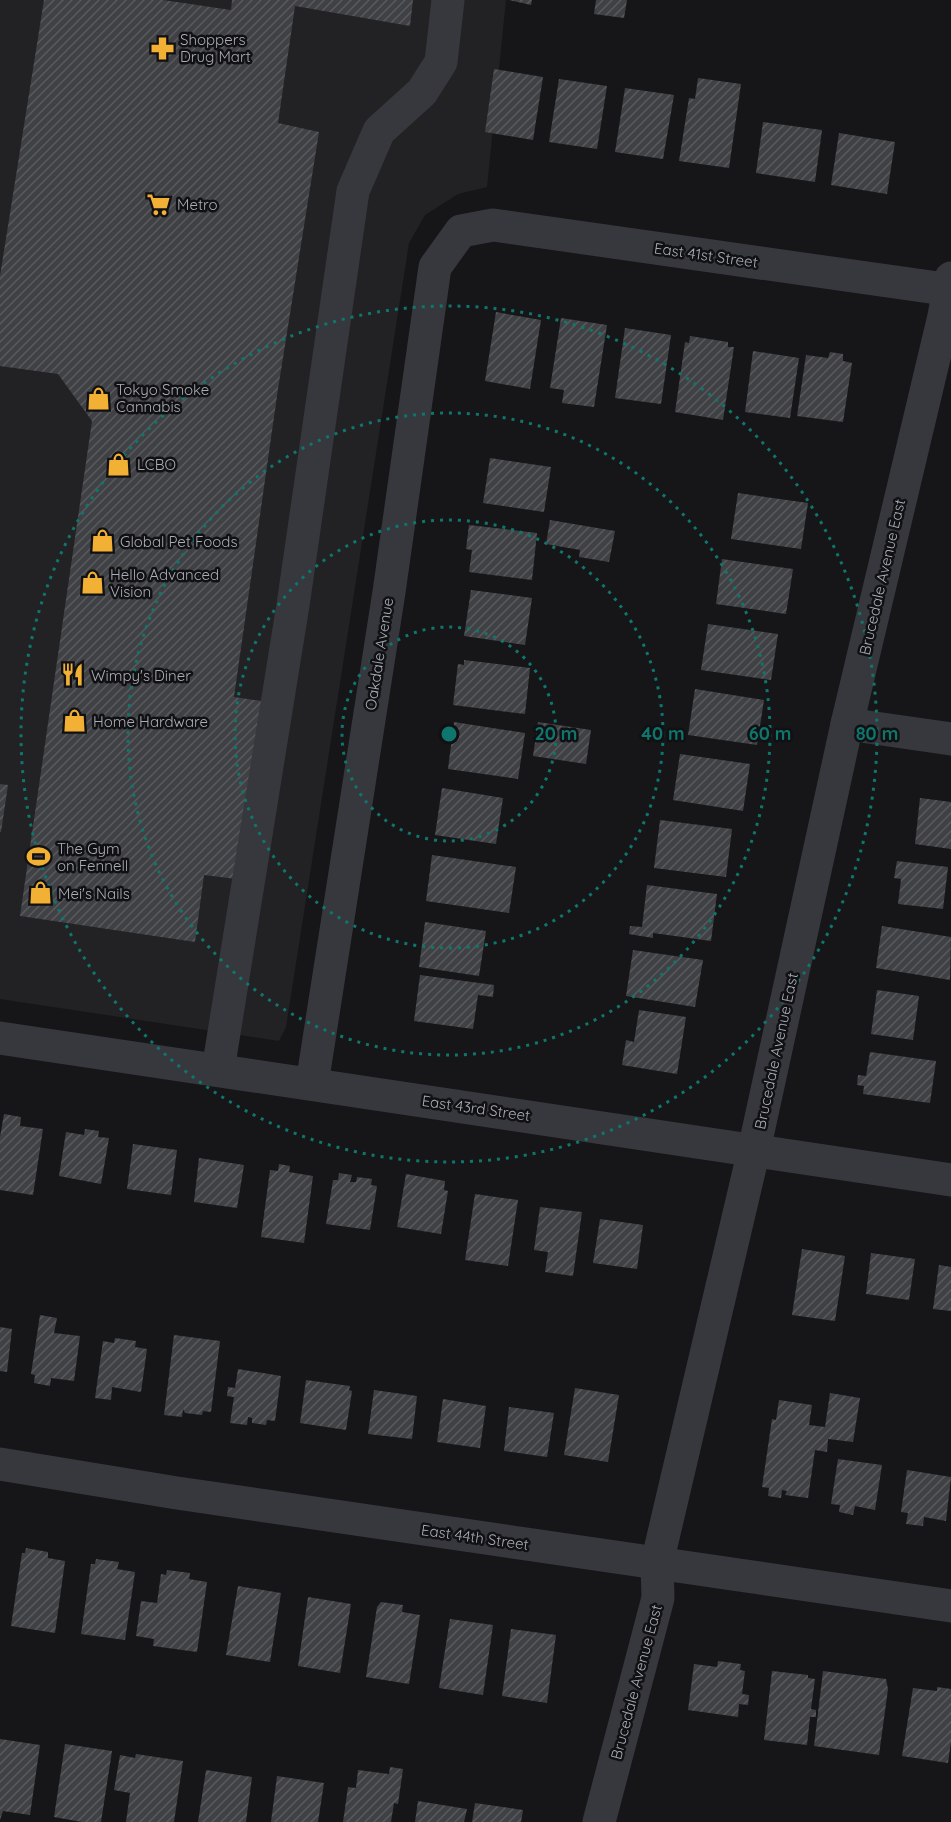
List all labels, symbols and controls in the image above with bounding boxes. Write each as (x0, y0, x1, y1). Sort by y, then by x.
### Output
place label: Shoppers Drug Mart (180, 30, 251, 66)
pharmacy icon: Shoppers Drug Mart (149, 35, 175, 61)
supermarket icon: Metro (146, 191, 172, 217)
place label: Metro (177, 195, 217, 214)
street label: East 41st Street (653, 238, 759, 272)
place label: Tokyo Smoke Cannabis (116, 380, 209, 416)
shop icon: Tokyo Smoke Cannabis (85, 385, 111, 411)
shop icon: LCBO (106, 451, 132, 477)
place label: LCBO (137, 455, 176, 474)
street label: Brucedale Avenue East (855, 497, 909, 657)
shop icon: Global Pet Foods (89, 528, 115, 554)
place label: Global Pet Foods (120, 532, 237, 551)
place label: Hello Advanced Vision (110, 565, 219, 601)
shop icon: Hello Advanced Vision (79, 570, 105, 596)
street label: Oakdale Avenue (361, 596, 397, 712)
restaurant icon: Wimpy's Diner (60, 662, 86, 688)
place label: Wimpy's Diner (91, 666, 191, 685)
shop icon: Home Hardware (62, 708, 88, 734)
place label: Home Hardware (93, 712, 208, 731)
text: 20 m (535, 722, 577, 745)
text: 40 m (641, 722, 685, 745)
text: 60 m (749, 722, 791, 745)
text: 80 m (856, 722, 898, 745)
centre of rings (439, 724, 459, 744)
place label: The Gym on Fennell (57, 839, 128, 875)
sports icon: The Gym on Fennell (26, 844, 52, 870)
shop icon: Mei's Nails (27, 880, 53, 906)
place label: Mei's Nails (58, 884, 130, 903)
street label: Brucedale Avenue East (750, 971, 802, 1131)
street label: East 43rd Street (421, 1091, 531, 1125)
street label: East 44th Street (420, 1520, 530, 1554)
street label: Brucedale Avenue East (606, 1603, 666, 1761)

